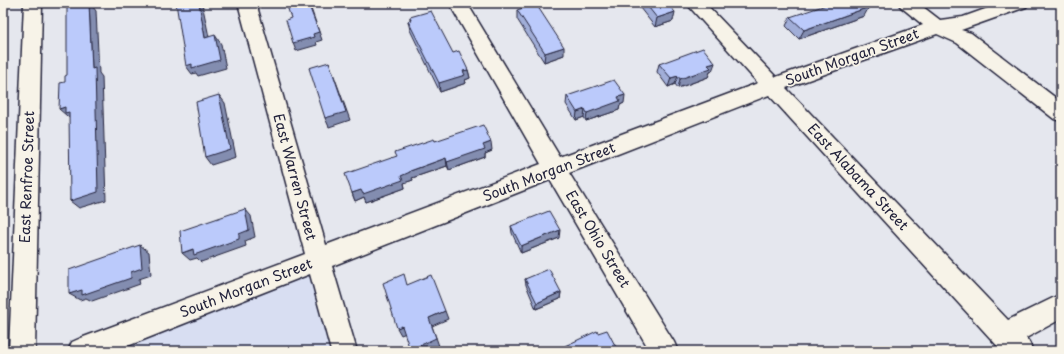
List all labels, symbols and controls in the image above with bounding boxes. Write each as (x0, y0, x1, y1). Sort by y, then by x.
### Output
street label: South Morgan Street (782, 23, 922, 90)
street label: East Renfroe Street (14, 110, 39, 244)
street label: East Warren Street (268, 111, 323, 243)
street label: East Alabama Street (803, 118, 914, 235)
street label: South Morgan Street (479, 136, 618, 207)
street label: East Ohio Street (561, 186, 636, 292)
street label: South Morgan Street (176, 252, 315, 323)

